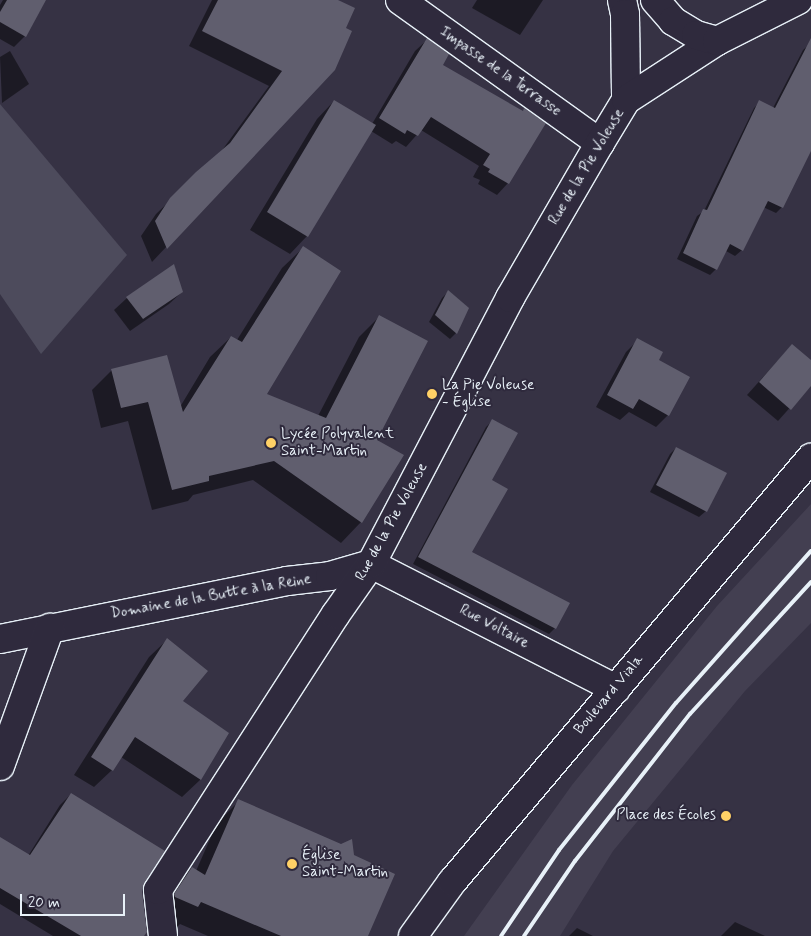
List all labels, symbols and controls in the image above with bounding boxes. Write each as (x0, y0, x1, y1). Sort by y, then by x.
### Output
street label: Impasse de la Terrasse (436, 23, 564, 121)
street label: Rue de la Pie Voleuse (546, 106, 628, 228)
place label: La Pie Voleuse - Église (442, 376, 534, 411)
marker: La Pie Voleuse - Église (426, 388, 438, 400)
place label: Lycée Polyvalent Saint-Martin (281, 425, 391, 460)
marker: Lycée Polyvalent Saint-Martin (265, 437, 277, 449)
street label: Rue de la Pie Voleuse (352, 460, 432, 584)
street label: Domaine de la Butte à la Reine (110, 571, 312, 623)
street label: Rue Voltaire (456, 601, 532, 653)
street label: Boulevard Viala (571, 652, 647, 738)
place label: Place des Écoles (616, 807, 716, 825)
marker: Place des Écoles (720, 810, 732, 822)
place label: Église Saint-Martin (302, 846, 388, 881)
marker: Église Saint-Martin (286, 858, 298, 870)
scale bar (22, 884, 128, 916)
text: 20 m (28, 893, 60, 913)

